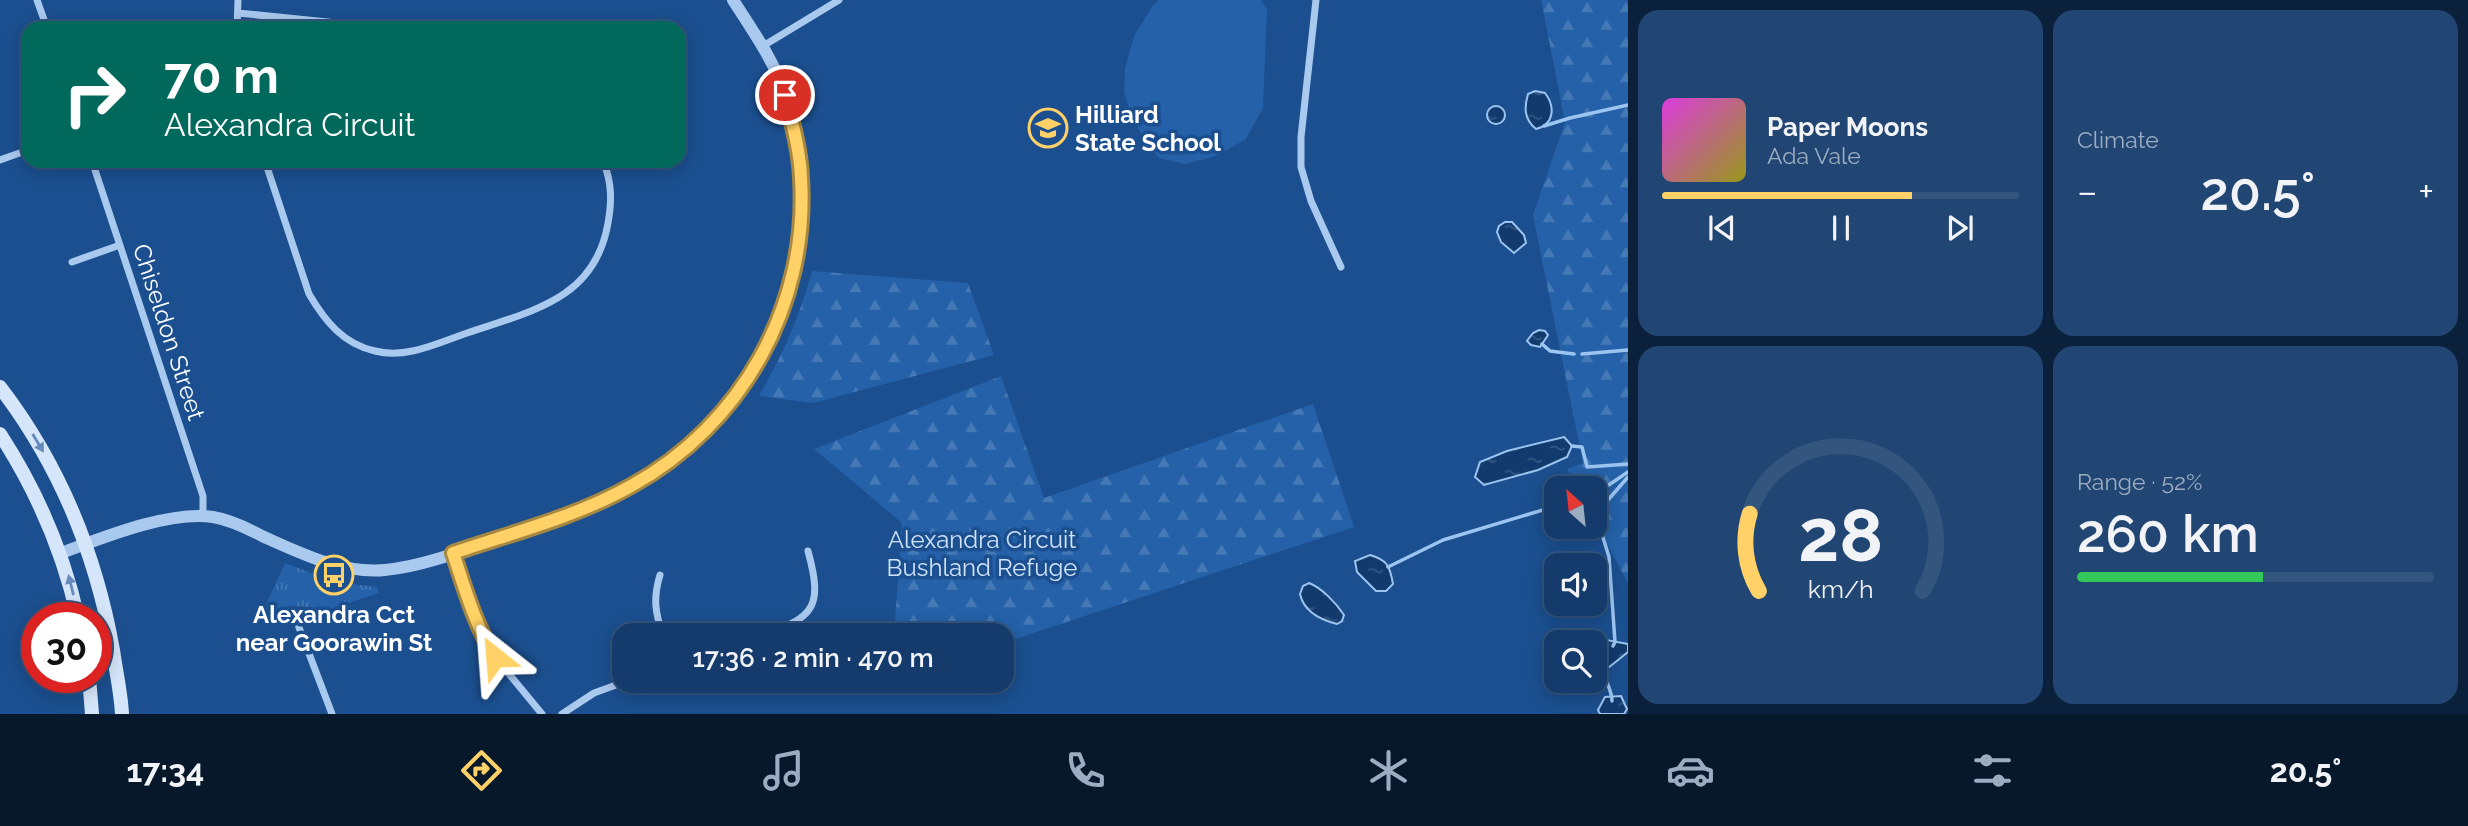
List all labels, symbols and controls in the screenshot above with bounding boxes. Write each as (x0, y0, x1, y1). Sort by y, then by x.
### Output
text: 70 m (164, 47, 279, 104)
icon: right (49, 49, 140, 140)
pin (755, 65, 815, 125)
icon: arrive (766, 76, 804, 114)
place label: Hilliard State School (1075, 100, 1221, 157)
text: Alexandra Circuit (164, 106, 415, 143)
school or university icon: Hilliard State School (1027, 107, 1069, 149)
text: Paper Moons (1767, 112, 1928, 142)
text: Climate (2077, 126, 2159, 153)
text: Ada Vale (1767, 142, 1861, 169)
text: 20.5° (2201, 161, 2315, 222)
text: − (2077, 169, 2097, 214)
text: + (2418, 169, 2434, 214)
icon: previous (1703, 209, 1741, 247)
icon: pause (1822, 209, 1860, 247)
icon: next (1941, 209, 1979, 247)
street label: Chiseldon Street (127, 240, 211, 424)
one-way arrow (32, 434, 44, 453)
text: Range · 52% (2077, 468, 2203, 495)
north arrow (1544, 476, 1606, 539)
map controls (1544, 476, 1607, 693)
text: 28 (1798, 493, 1883, 578)
text: 260 km (2077, 503, 2259, 564)
park label: Alexandra Circuit Bushland Refuge (887, 525, 1077, 582)
button: sound (1544, 553, 1607, 616)
bus stop icon: Alexandra Cct near Goorawin St (313, 554, 355, 596)
one-way arrow (65, 574, 76, 596)
text: km/h (1808, 574, 1873, 604)
place label: Alexandra Cct near Goorawin St (236, 600, 432, 657)
speed limit sign: 30 (21, 602, 112, 693)
position arrow (458, 620, 532, 694)
button: search (1544, 630, 1607, 693)
text: 17:36 · 2 min · 470 m (692, 643, 934, 673)
icon: directions (457, 746, 506, 795)
icon: music (759, 746, 808, 795)
icon: phone (1061, 746, 1110, 795)
icon: climate (1364, 746, 1413, 795)
icon: car (1666, 746, 1715, 795)
icon: filters (1968, 746, 2017, 795)
text: 17:34 (127, 752, 204, 789)
text: 20.5° (2270, 752, 2341, 789)

